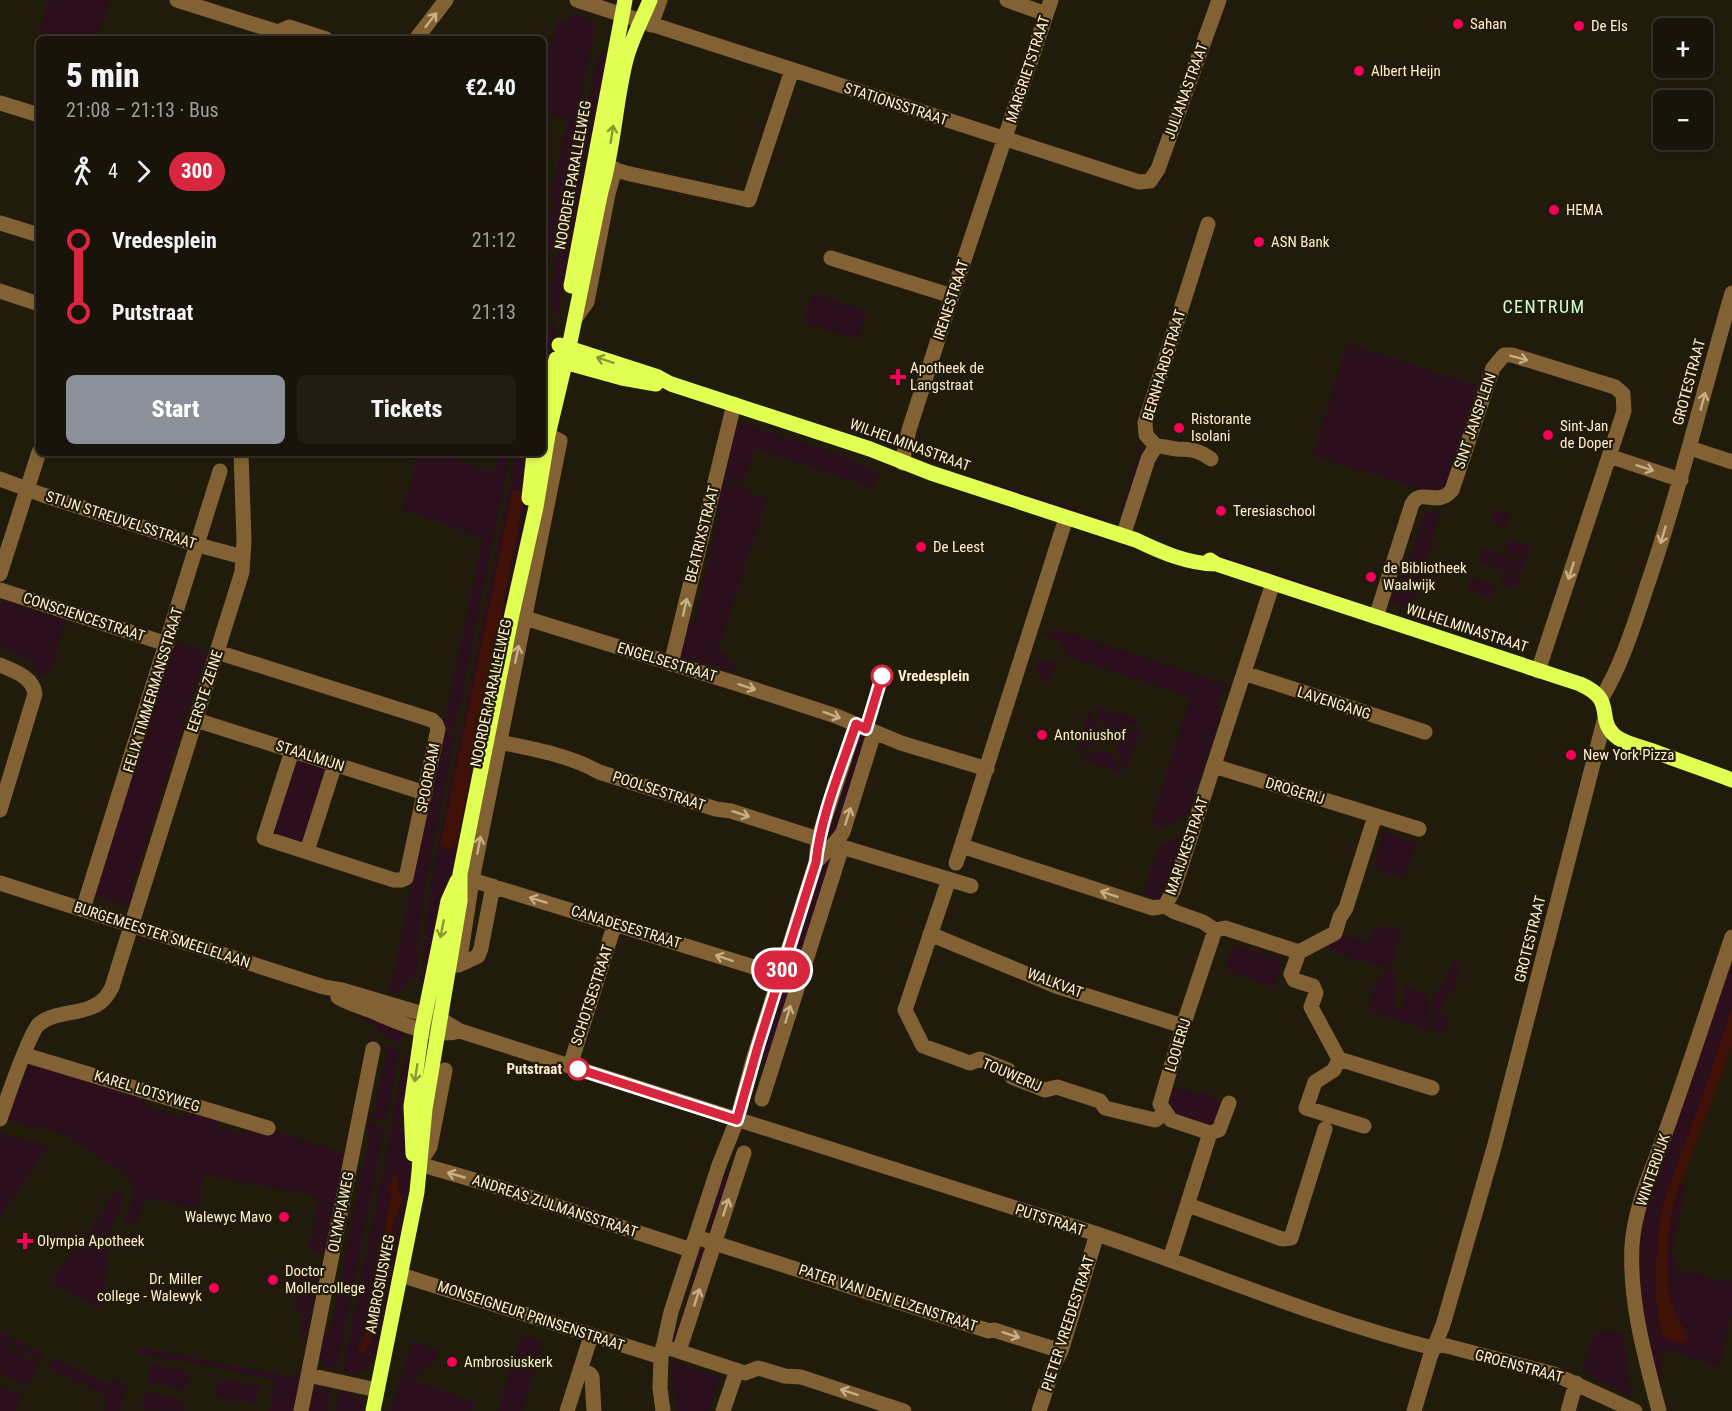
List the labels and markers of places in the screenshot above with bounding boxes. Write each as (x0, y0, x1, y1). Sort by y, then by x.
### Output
place label: Sahan (1470, 15, 1507, 33)
marker: Sahan (1451, 17, 1465, 31)
place label: De Els (1591, 17, 1628, 35)
marker: De Els (1572, 19, 1586, 33)
place label: Albert Heijn (1371, 62, 1441, 80)
marker: Albert Heijn (1352, 64, 1366, 78)
place label: HEMA (1566, 201, 1603, 219)
marker: HEMA (1547, 203, 1561, 217)
place label: ASN Bank (1271, 233, 1330, 251)
marker: ASN Bank (1252, 235, 1266, 249)
place label: Apotheek de Langstraat (910, 359, 984, 394)
marker: Apotheek de Langstraat (891, 370, 905, 384)
place label: Ristorante Isolani (1191, 410, 1251, 445)
place label: Sint-Jan de Doper (1560, 417, 1613, 452)
marker: Ristorante Isolani (1172, 421, 1186, 435)
marker: Sint-Jan de Doper (1541, 428, 1555, 442)
place label: Teresiaschool (1233, 502, 1316, 520)
marker: Teresiaschool (1214, 504, 1228, 518)
place label: De Leest (933, 538, 985, 556)
marker: De Leest (914, 540, 928, 554)
place label: de Bibliotheek Waalwijk (1383, 559, 1467, 594)
marker: de Bibliotheek Waalwijk (1364, 570, 1378, 584)
marker: Vredesplein (871, 665, 893, 687)
place label: Vredesplein (898, 667, 969, 685)
place label: Antoniushof (1054, 726, 1126, 744)
marker: Antoniushof (1035, 728, 1049, 742)
place label: New York Pizza (1583, 746, 1674, 764)
marker: New York Pizza (1564, 748, 1578, 762)
marker: Putstraat (567, 1058, 589, 1080)
place label: Putstraat (507, 1060, 562, 1078)
place label: Walewyc Mavo (185, 1208, 272, 1226)
marker: Walewyc Mavo (277, 1210, 291, 1224)
place label: Olympia Apotheek (37, 1232, 145, 1250)
marker: Olympia Apotheek (18, 1234, 32, 1248)
place label: Doctor Mollercollege (285, 1262, 365, 1297)
place label: Dr. Miller college - Walewyk (97, 1270, 202, 1305)
marker: Doctor Mollercollege (266, 1273, 280, 1287)
marker: Dr. Miller college - Walewyk (207, 1281, 221, 1295)
place label: Ambrosiuskerk (464, 1353, 553, 1371)
marker: Ambrosiuskerk (445, 1355, 459, 1369)

